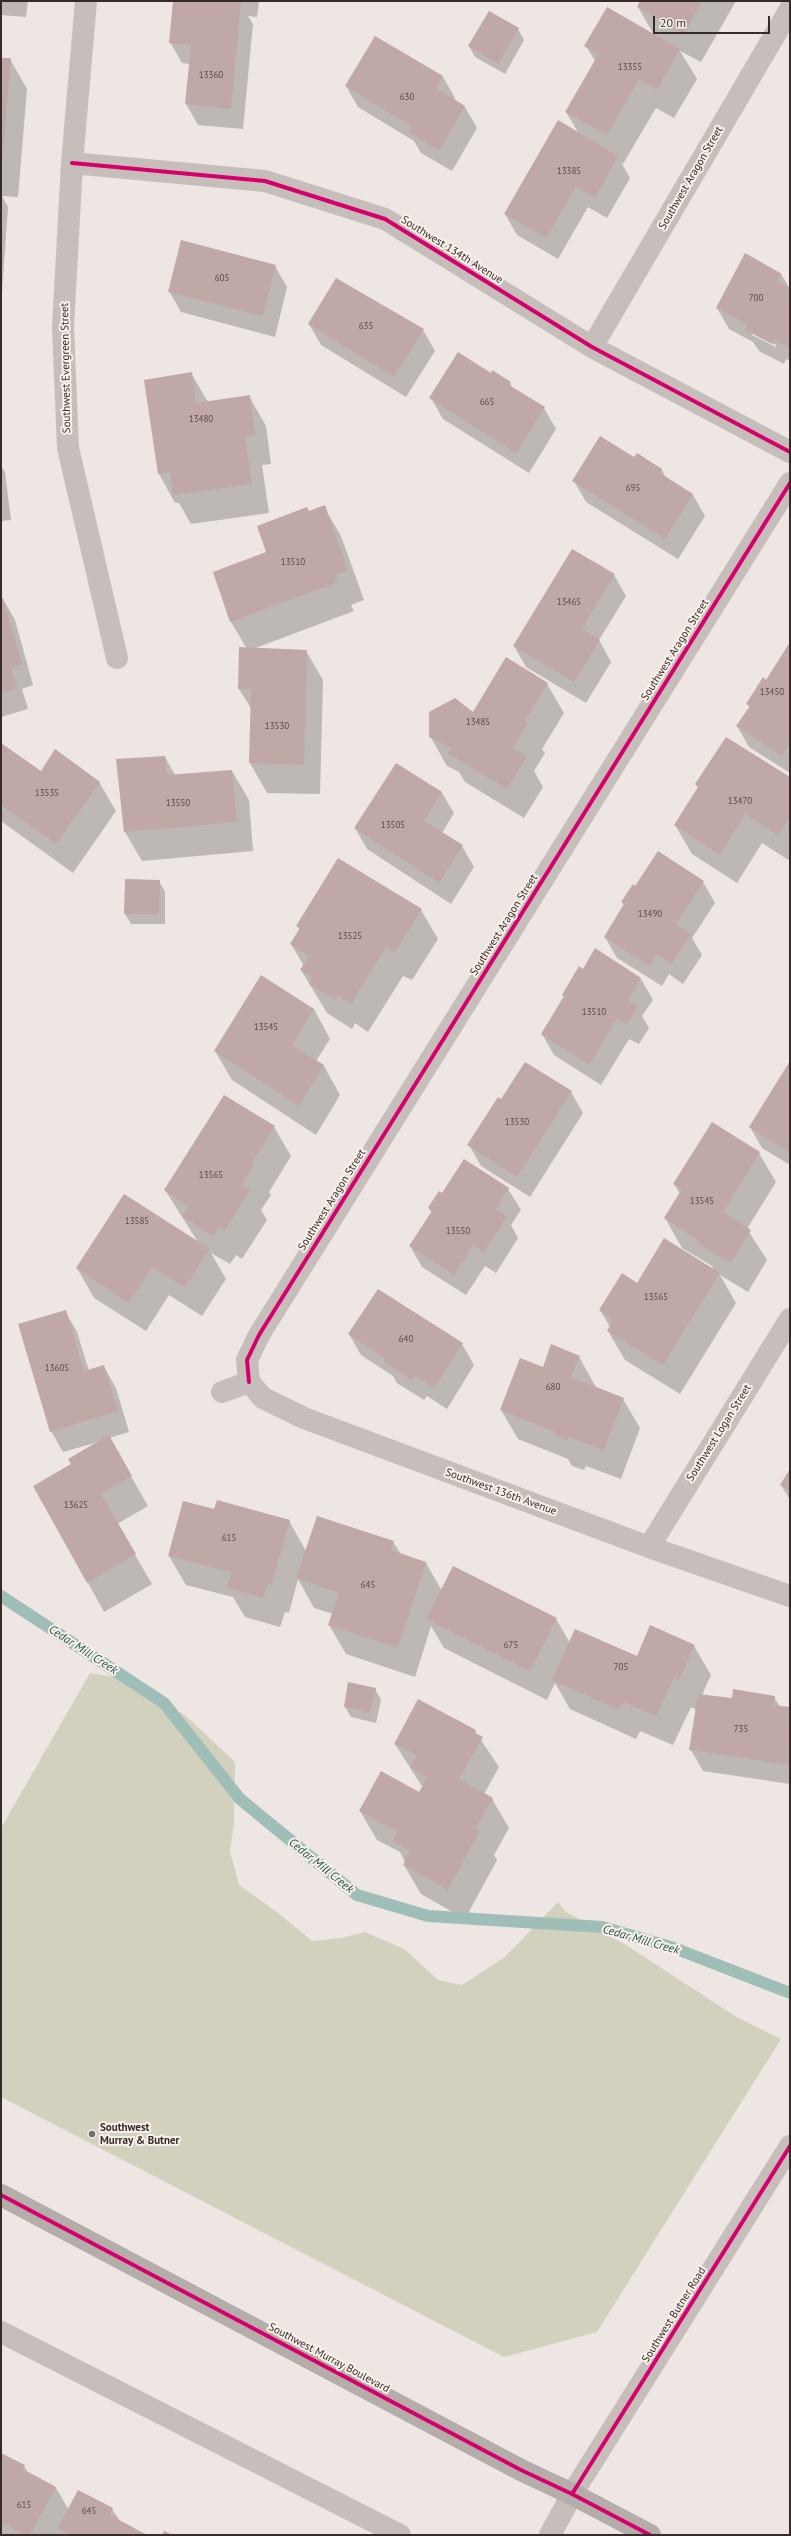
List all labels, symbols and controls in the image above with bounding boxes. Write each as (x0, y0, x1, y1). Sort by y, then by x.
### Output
scale bar (655, 8, 772, 34)
text: 20 m (660, 15, 686, 30)
house number: 13355 (618, 62, 642, 72)
house number: 13360 (199, 70, 223, 80)
house number: 630 (400, 92, 414, 102)
street label: Southwest Aragon Street (656, 124, 726, 232)
house number: 13385 (557, 166, 581, 176)
street label: Southwest 134th Avenue (399, 213, 505, 287)
house number: 605 (215, 273, 229, 283)
house number: 700 (749, 293, 763, 303)
street label: Southwest Evergreen Street (58, 303, 74, 433)
house number: 635 (359, 321, 373, 331)
house number: 665 (480, 397, 494, 407)
house number: 13480 (189, 414, 213, 424)
house number: 695 (626, 483, 640, 493)
house number: 13510 (281, 557, 305, 567)
house number: 13465 (557, 597, 581, 607)
street label: Southwest Aragon Street (638, 597, 712, 703)
house number: 13450 (760, 687, 784, 697)
house number: 13485 (466, 717, 490, 727)
house number: 13530 (265, 721, 289, 731)
house number: 13535 (35, 788, 59, 798)
house number: 13470 (728, 796, 752, 806)
house number: 13550 (166, 798, 190, 808)
house number: 13505 (381, 820, 405, 830)
street label: Southwest Aragon Street (467, 872, 541, 978)
house number: 13490 (638, 909, 662, 919)
house number: 13525 (338, 931, 362, 941)
house number: 13510 (582, 1007, 606, 1017)
house number: 13545 (254, 1022, 278, 1032)
house number: 13530 (505, 1117, 529, 1127)
street label: Southwest Aragon Street (295, 1147, 369, 1253)
house number: 13565 (199, 1170, 223, 1180)
house number: 13545 (690, 1196, 714, 1206)
house number: 13585 (125, 1216, 149, 1226)
house number: 13550 (446, 1226, 470, 1236)
house number: 13565 (644, 1292, 668, 1302)
house number: 640 (399, 1334, 413, 1344)
house number: 13605 (45, 1363, 69, 1373)
house number: 680 (546, 1382, 560, 1392)
street label: Southwest Logan Street (684, 1382, 754, 1484)
street label: Southwest 136th Avenue (444, 1466, 558, 1518)
house number: 13625 (64, 1500, 88, 1510)
house number: 615 (222, 1533, 236, 1543)
house number: 645 (361, 1580, 375, 1590)
water label: Cedar Mill Creek (46, 1622, 120, 1678)
house number: 675 (504, 1640, 518, 1650)
house number: 705 (614, 1662, 628, 1672)
house number: 735 (734, 1724, 748, 1734)
water label: Cedar Mill Creek (286, 1835, 356, 1897)
water label: Cedar Mill Creek (601, 1922, 681, 1958)
place label: Southwest Murray & Butner (100, 2121, 179, 2147)
marker: Southwest Murray & Butner (87, 2129, 97, 2139)
street label: Southwest Butner Road (639, 2265, 709, 2365)
street label: Southwest Murray Boulevard (266, 2320, 392, 2396)
house number: 615 (17, 2500, 31, 2510)
house number: 645 (82, 2506, 96, 2516)

